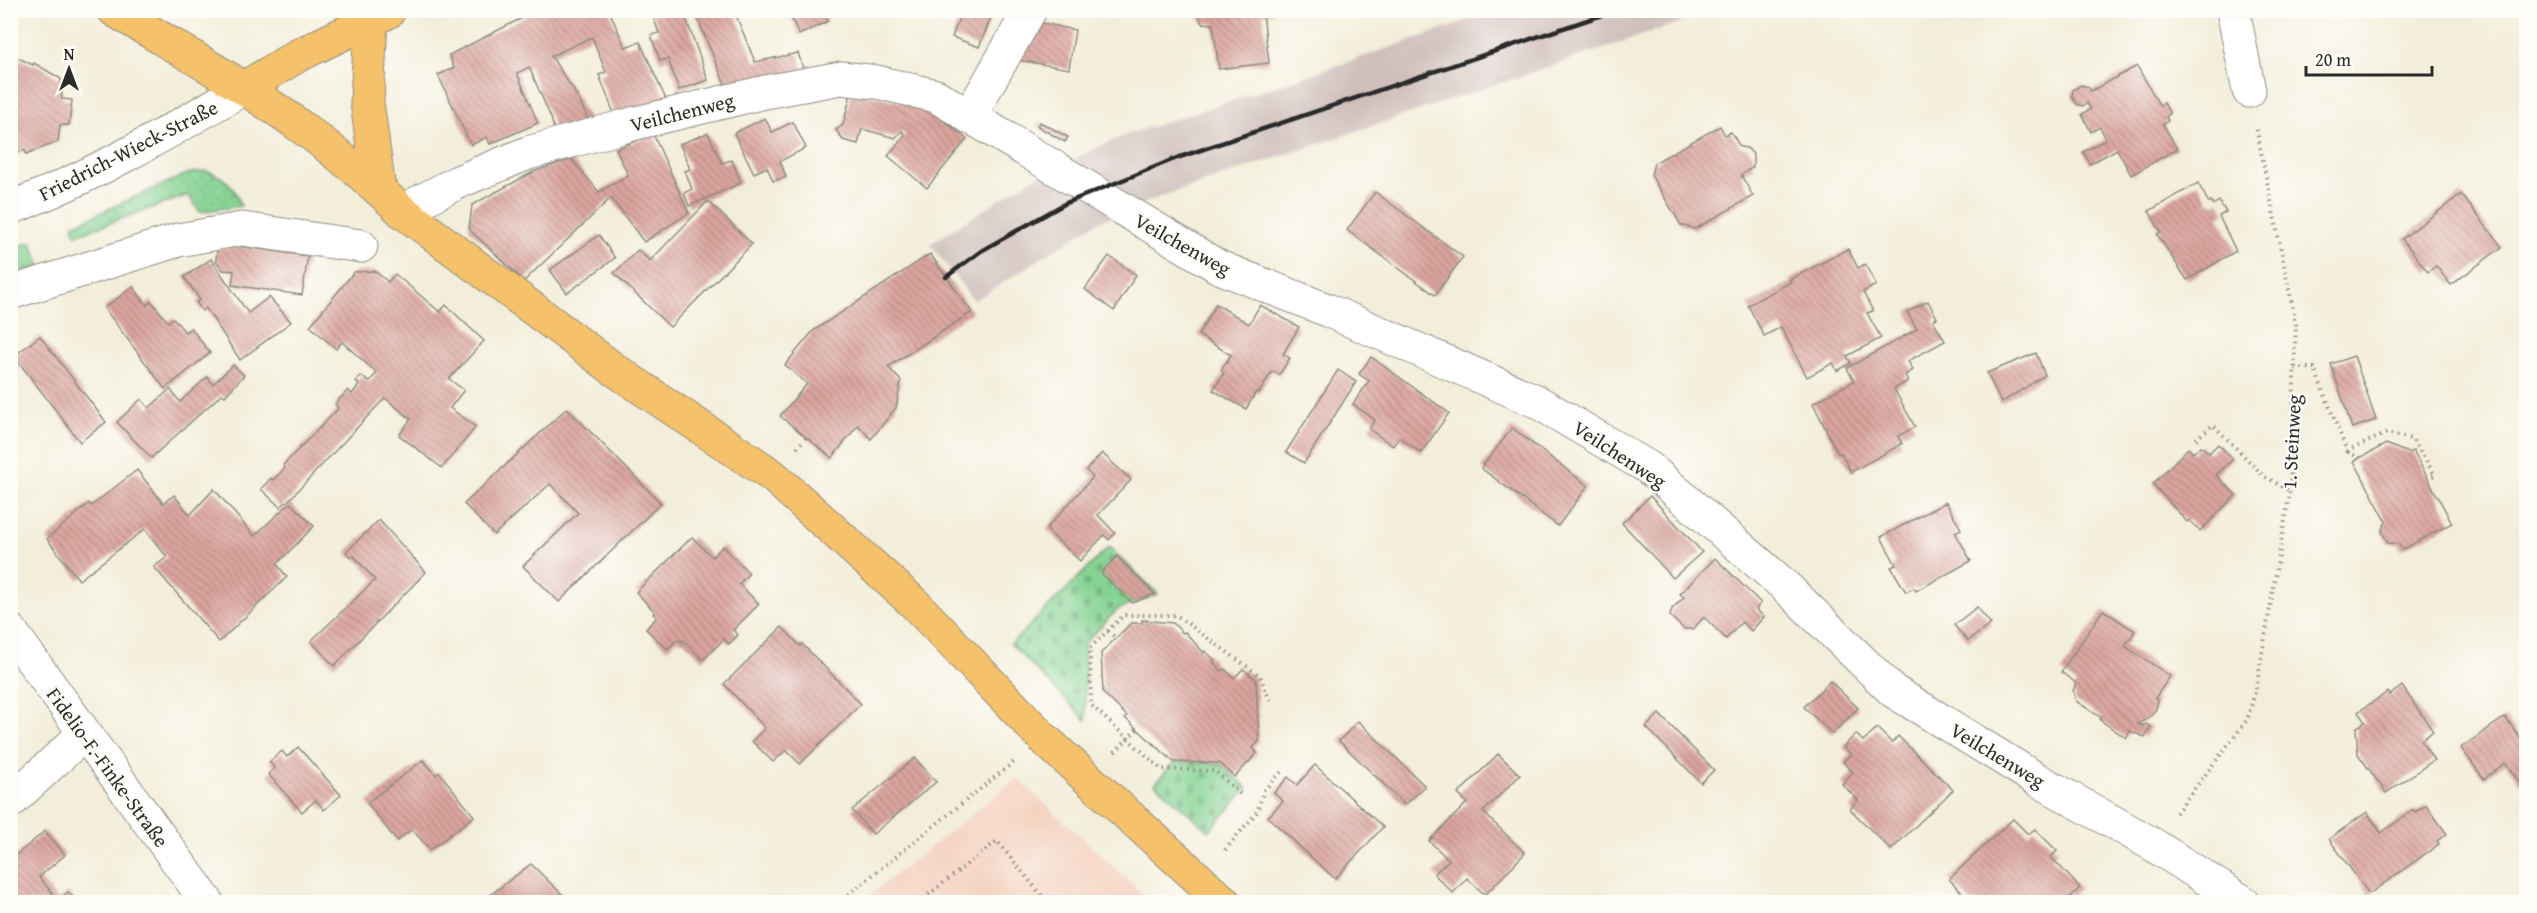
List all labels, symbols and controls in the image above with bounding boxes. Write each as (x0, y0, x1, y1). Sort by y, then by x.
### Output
north arrow (39, 39, 99, 99)
scale bar (2306, 39, 2432, 77)
text: N (64, 42, 75, 66)
text: 20 m (2315, 46, 2351, 73)
street label: Veilchenweg (627, 85, 737, 139)
street label: Friedrich-Wieck-Straße (34, 92, 222, 208)
street label: Veilchenweg (1130, 206, 1236, 282)
street label: 1. Steinweg (2274, 394, 2308, 490)
street label: Veilchenweg (1568, 413, 1672, 495)
street label: Fidelio-F.-Finke-Straße (40, 681, 176, 853)
street label: Veilchenweg (1945, 715, 2051, 795)

